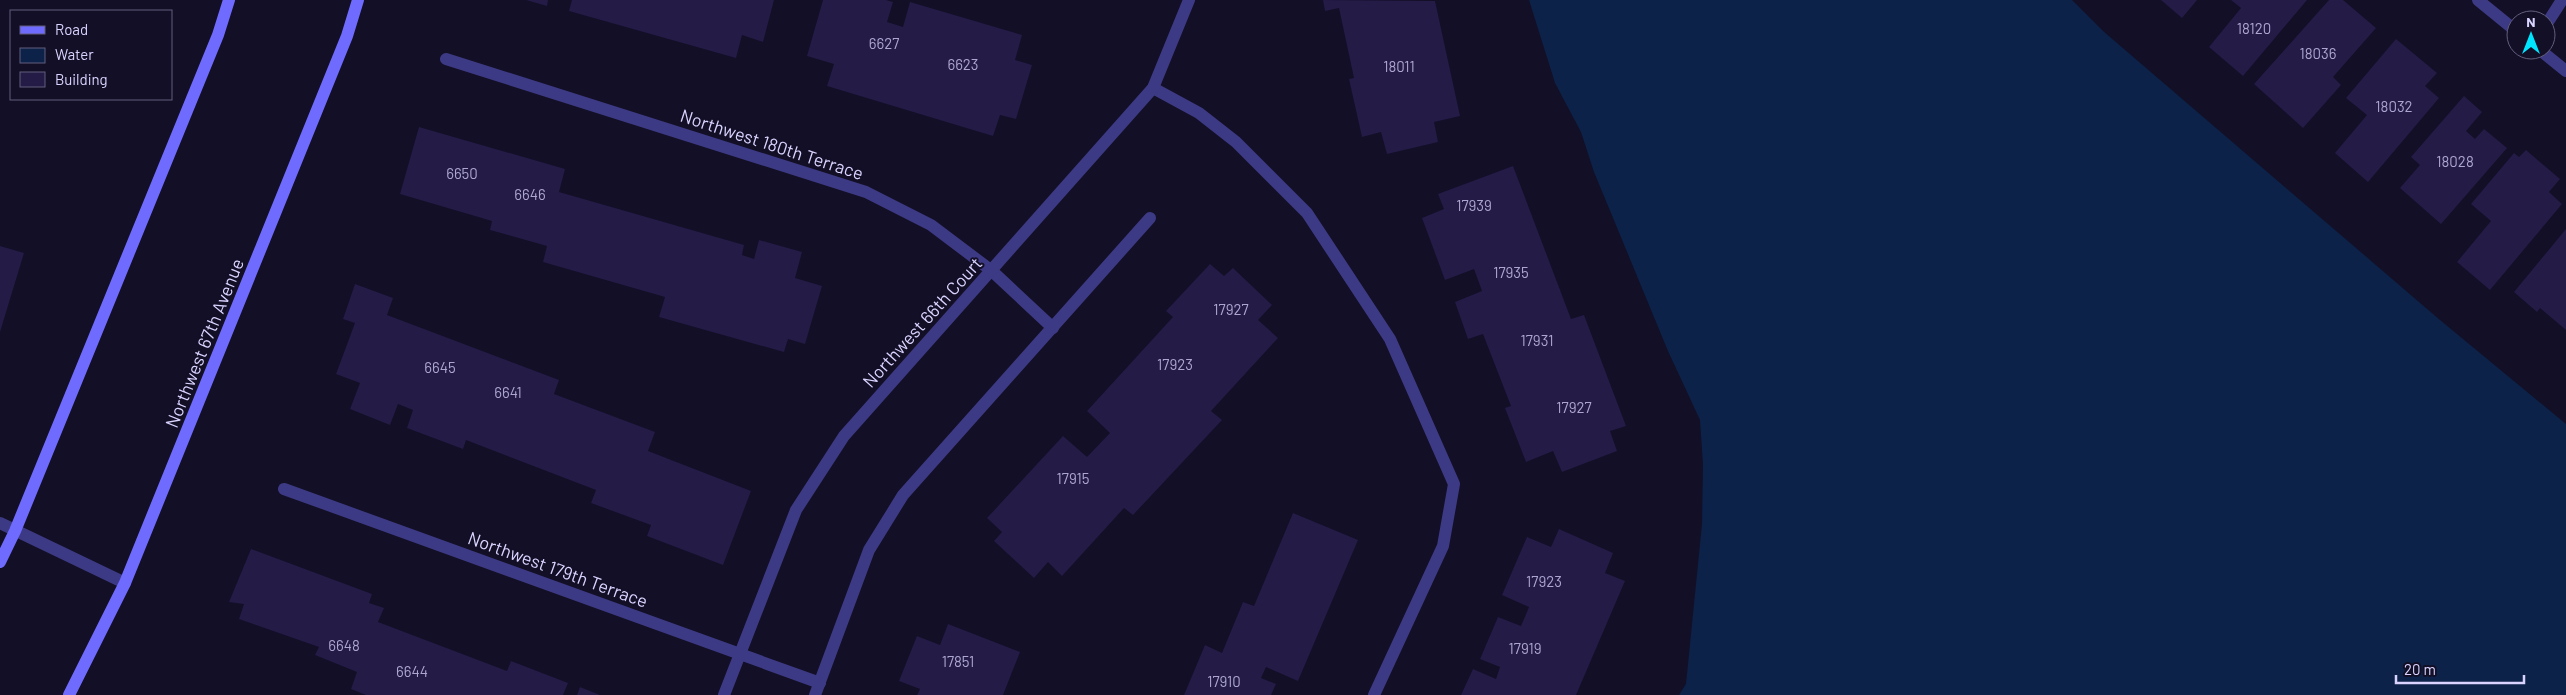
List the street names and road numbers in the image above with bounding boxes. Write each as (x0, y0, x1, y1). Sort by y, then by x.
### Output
street label: Northwest 180th Terrace (678, 104, 866, 184)
street label: Northwest 66th Court (858, 252, 986, 392)
street label: Northwest 67th Avenue (160, 255, 248, 431)
street label: Northwest 179th Terrace (465, 526, 651, 612)

